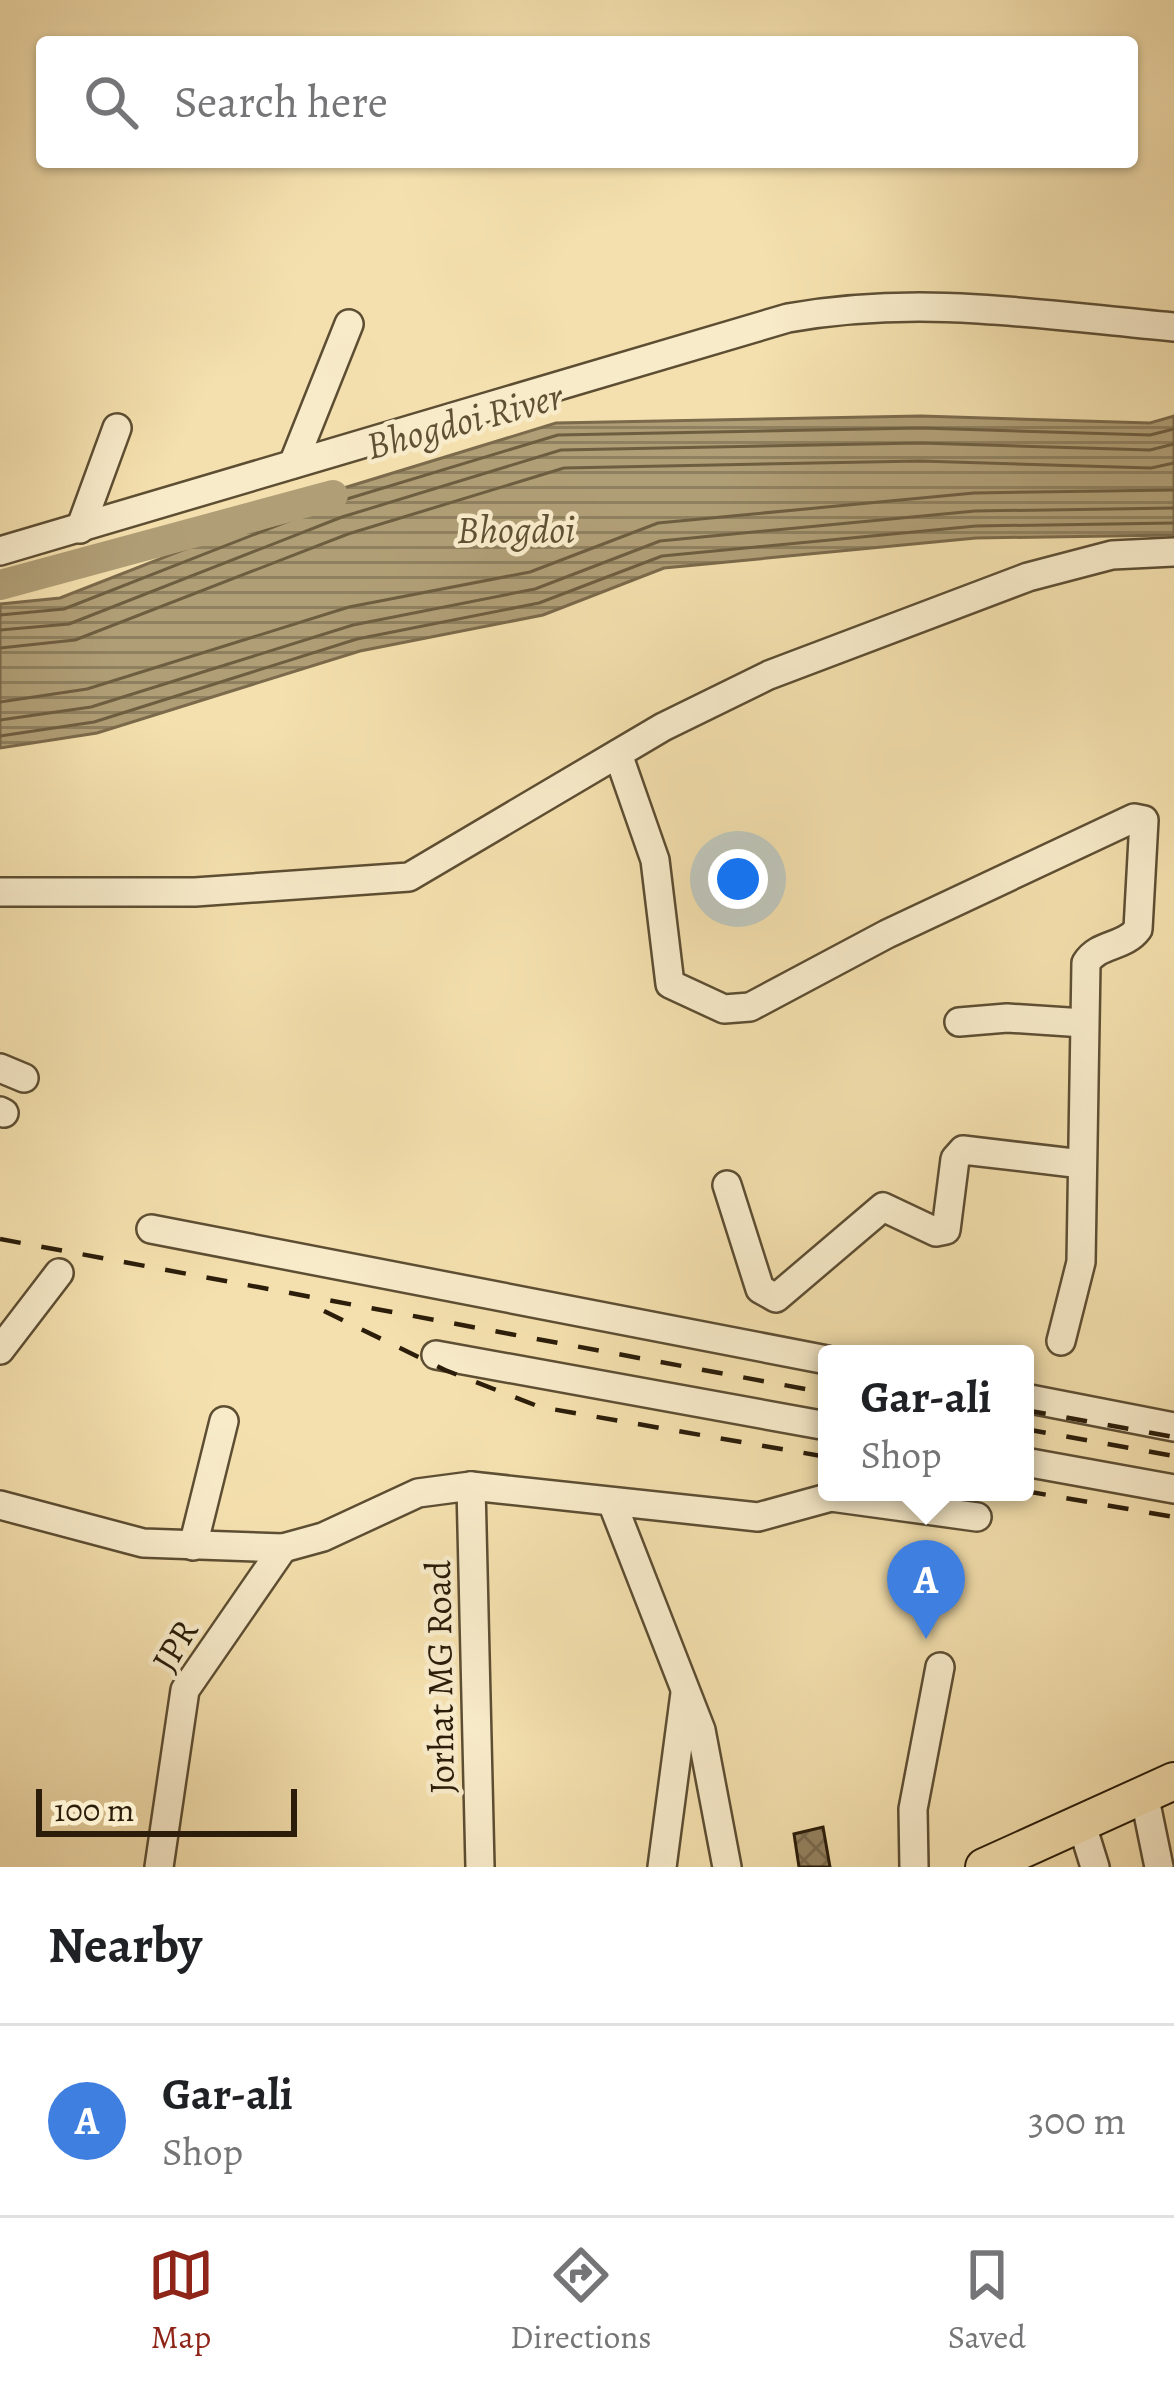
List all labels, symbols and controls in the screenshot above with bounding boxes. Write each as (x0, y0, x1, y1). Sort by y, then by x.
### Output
search box (36, 36, 1138, 168)
icon: search (78, 69, 144, 135)
text: Search here (174, 71, 388, 133)
water label: Bhogdoi River (360, 368, 570, 472)
water label: Bhogdoi (457, 503, 575, 556)
your location (708, 849, 768, 909)
popup (818, 1345, 1034, 1501)
text: Gar-ali (861, 1366, 992, 1428)
text: Shop (861, 1428, 942, 1481)
pin: A (887, 1540, 965, 1639)
street label: Jorhat MG Road (413, 1559, 466, 1794)
street label: JPR (140, 1610, 209, 1681)
scale bar (36, 1783, 297, 1836)
text: 100 m (54, 1787, 134, 1832)
text: Nearby (48, 1910, 202, 1980)
text: Gar-ali (162, 2063, 293, 2125)
text: A (75, 2094, 99, 2147)
text: 300 m (1028, 2094, 1126, 2147)
text: Shop (162, 2125, 243, 2178)
tab: Map (148, 2242, 214, 2359)
tab: Directions (510, 2242, 652, 2359)
tab: Saved (948, 2242, 1026, 2359)

